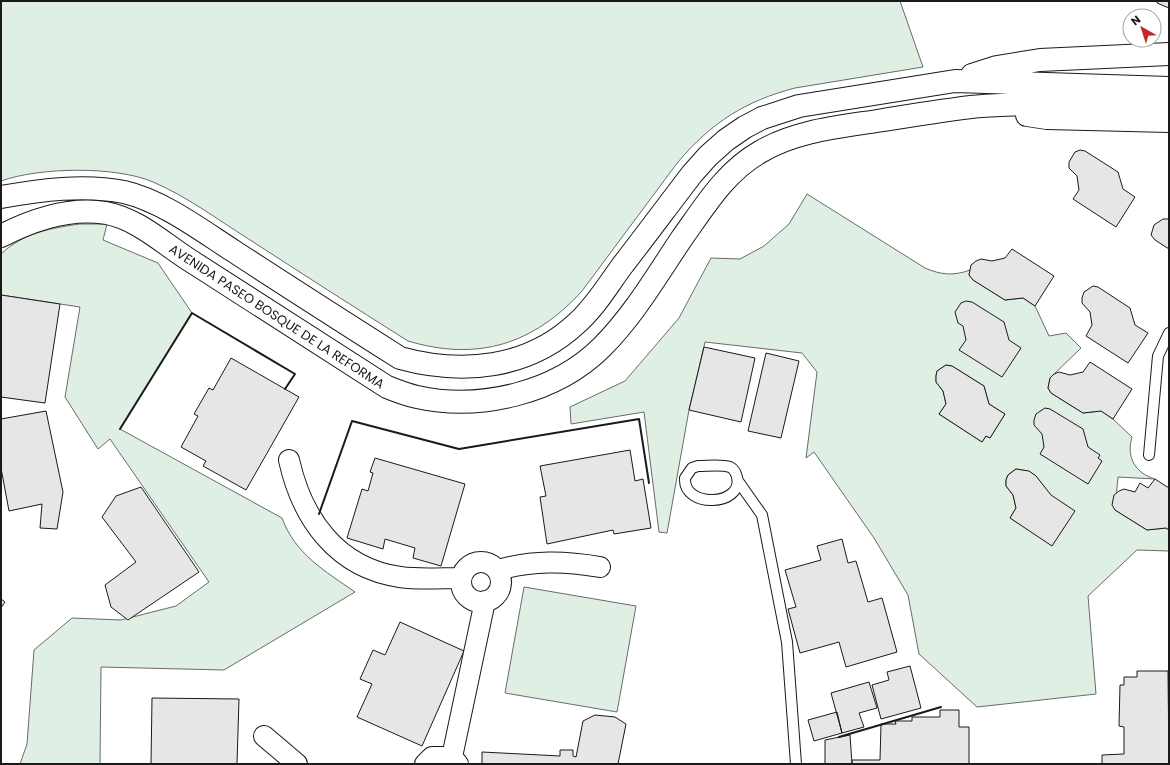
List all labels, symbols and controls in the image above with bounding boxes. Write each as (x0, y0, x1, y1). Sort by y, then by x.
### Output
north arrow (1122, 8, 1162, 48)
text: N (1127, 11, 1144, 29)
street label: AVENIDA PASEO BOSQUE DE LA REFORMA (165, 239, 388, 394)

